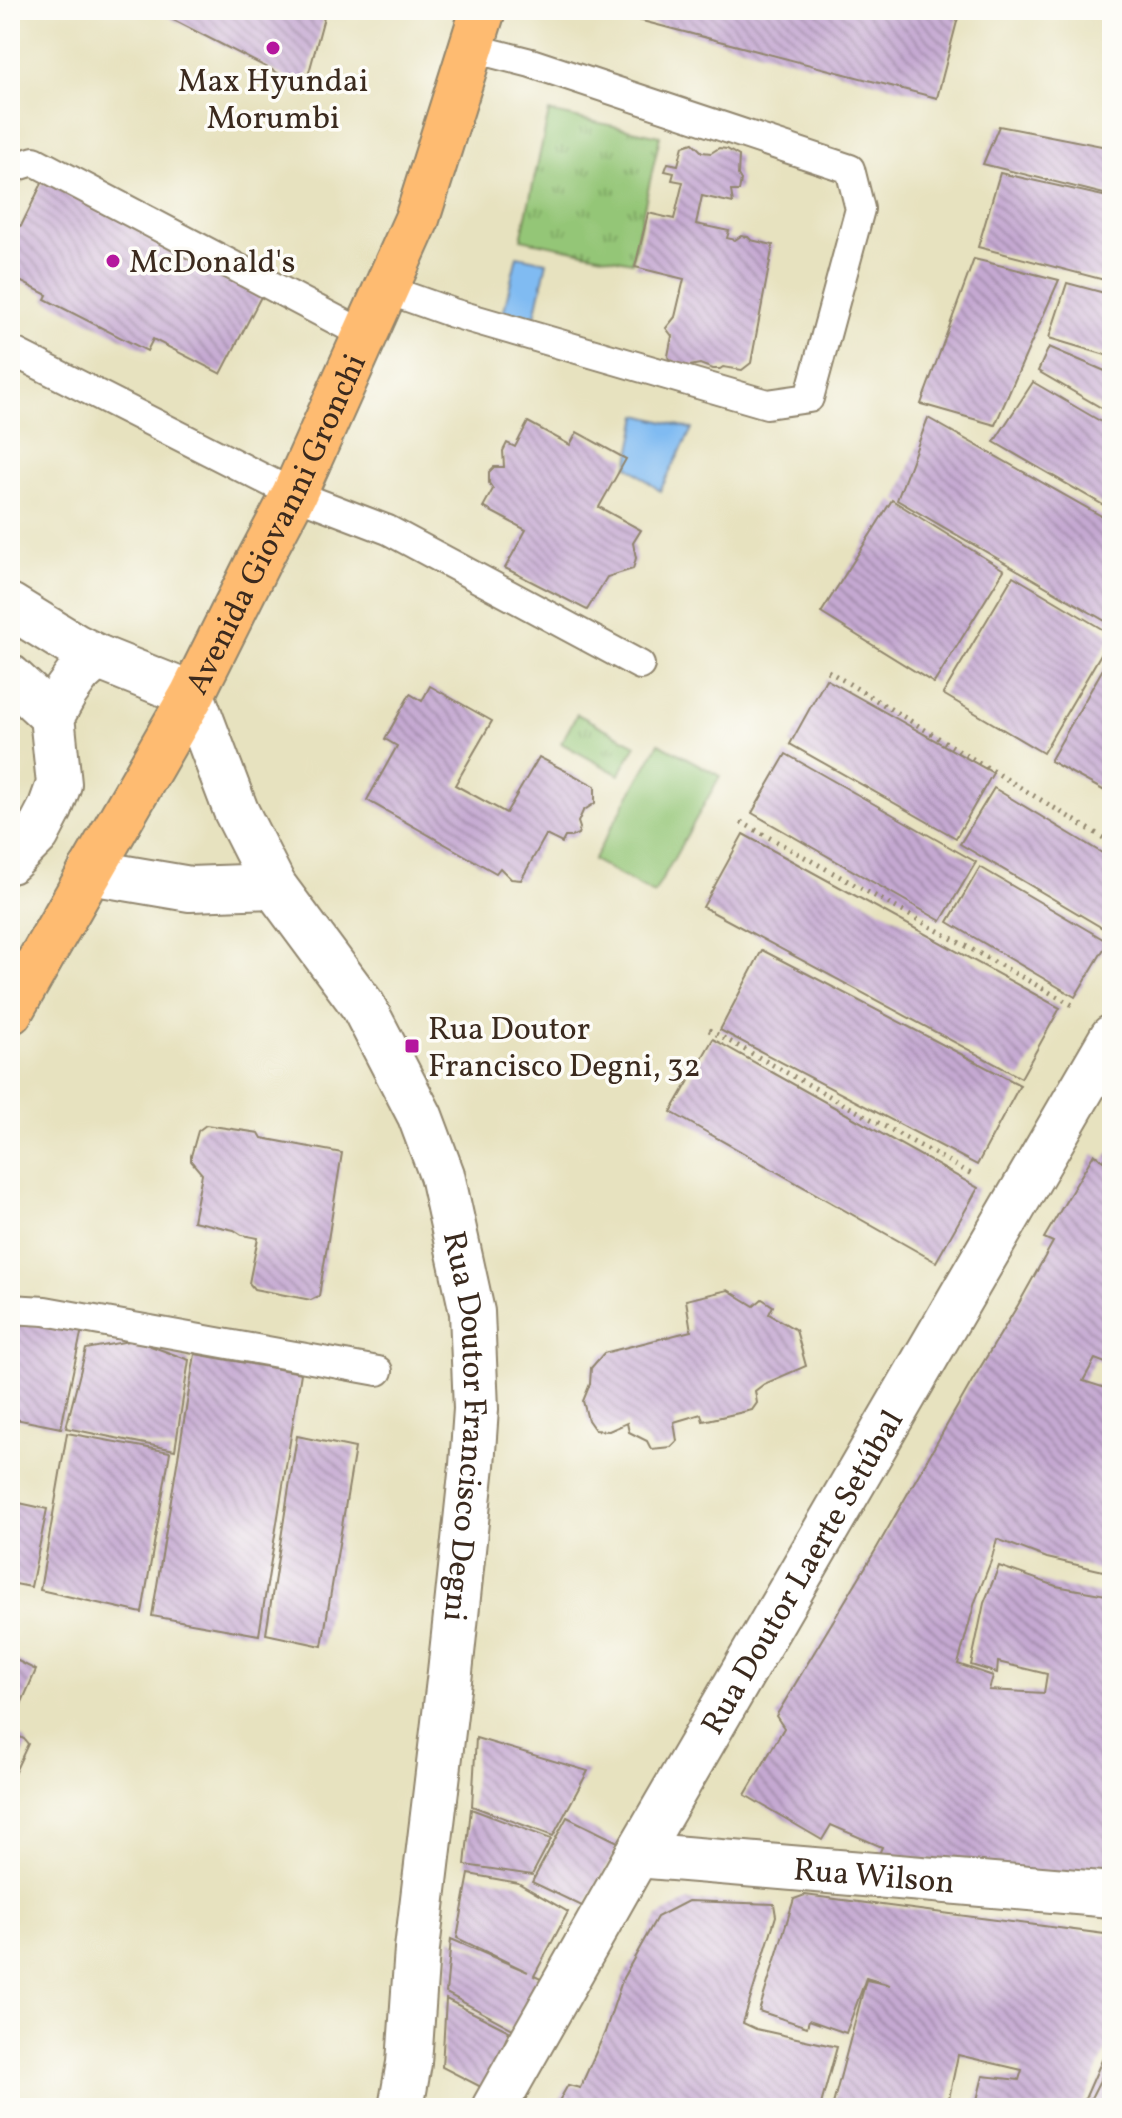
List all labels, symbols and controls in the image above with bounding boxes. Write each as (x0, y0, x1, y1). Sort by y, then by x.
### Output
marker: Max Hyundai Morumbi (264, 39, 282, 57)
place label: Max Hyundai Morumbi (178, 61, 368, 142)
place label: McDonald's (129, 242, 296, 286)
marker: McDonald's (104, 252, 122, 270)
street label: Avenida Giovanni Gronchi (177, 348, 379, 703)
place label: Rua Doutor Francisco Degni, 32 (428, 1009, 701, 1090)
marker: Rua Doutor Francisco Degni, 32 (403, 1037, 421, 1055)
street label: Rua Doutor Francisco Degni (430, 1227, 495, 1624)
street label: Rua Doutor Laerte Setúbal (692, 1403, 916, 1744)
street label: Rua Wilson (792, 1849, 956, 1907)

